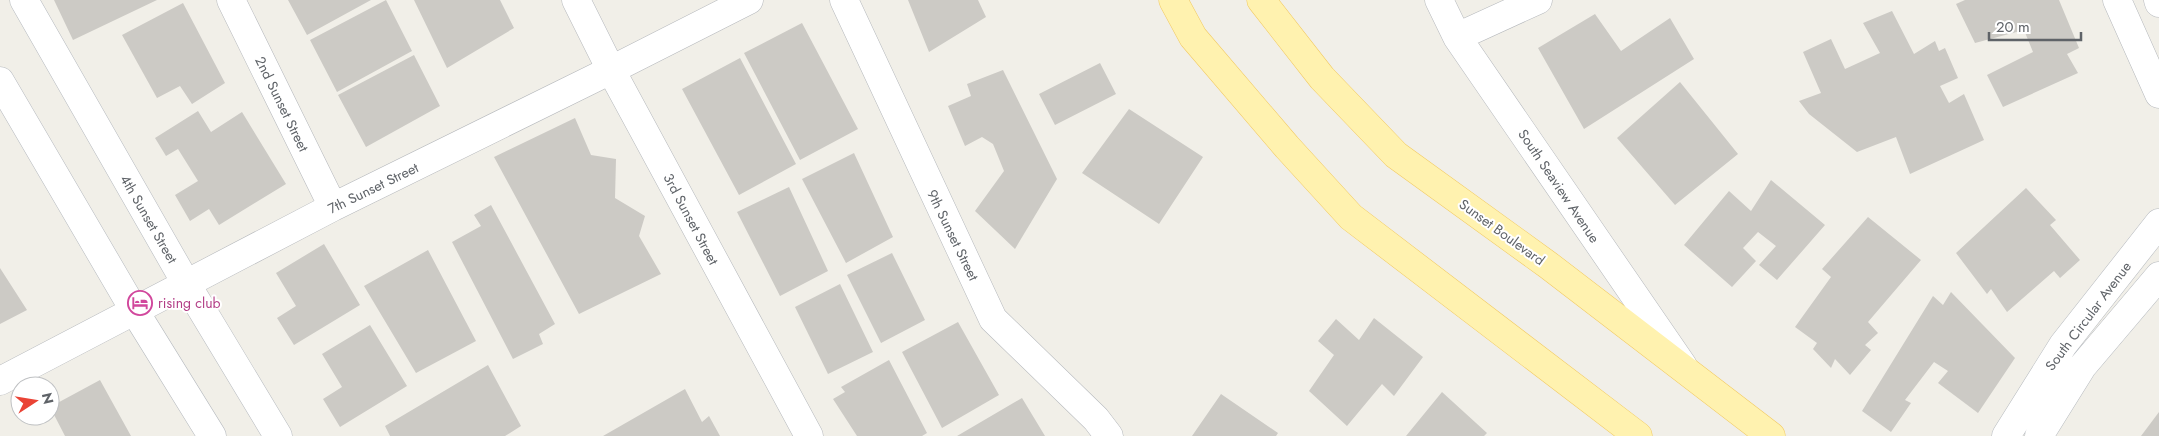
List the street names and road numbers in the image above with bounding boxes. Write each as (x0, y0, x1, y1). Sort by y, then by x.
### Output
street label: 2nd Sunset Street (250, 53, 314, 156)
street label: South Seaview Avenue (1513, 125, 1605, 247)
street label: 7th Sunset Street (324, 157, 422, 219)
street label: 3rd Sunset Street (659, 170, 724, 269)
street label: 4th Sunset Street (116, 171, 183, 268)
street label: 9th Sunset Street (922, 186, 984, 285)
street label: Sunset Boulevard (1455, 194, 1549, 270)
street label: South Circular Avenue (2040, 257, 2136, 375)

